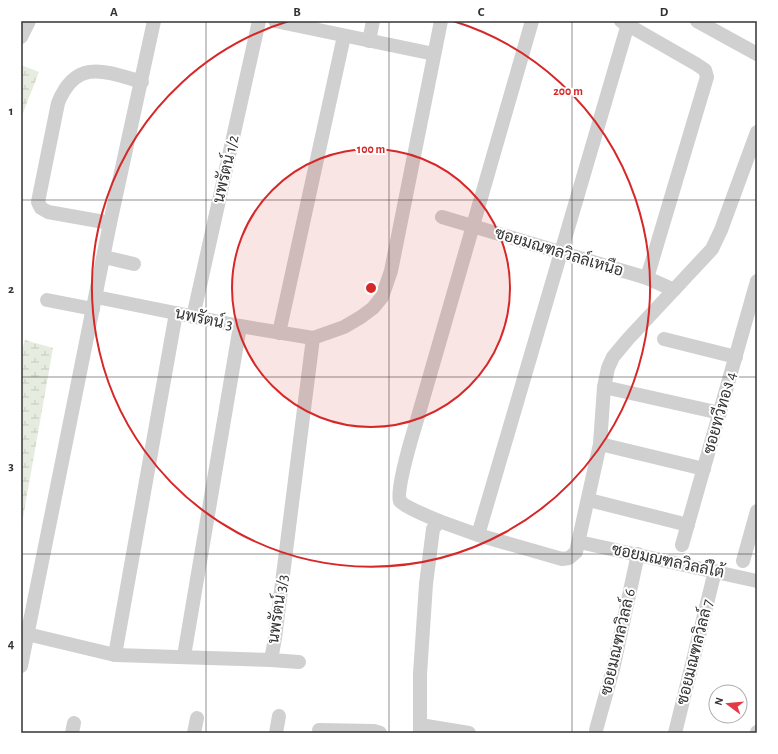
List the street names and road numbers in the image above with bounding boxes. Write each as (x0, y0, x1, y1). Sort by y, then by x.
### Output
street label: นพรัตน์ 1/2 (206, 132, 242, 205)
street label: ซอยมณฑลวิลล์เหนือ (493, 220, 627, 279)
street label: นพรัตน์ 3 (174, 300, 235, 333)
street label: ซอยทวีทอง 4 (697, 369, 739, 456)
street label: ซอยมณฑลวิลล์ใต้ (610, 536, 728, 581)
street label: นพรัตน์ 3/3 (260, 573, 291, 645)
street label: ซอยมณฑลวิลล์ 6 (593, 586, 638, 697)
street label: ซอยมณฑลวิลล์ 7 (669, 596, 716, 706)

